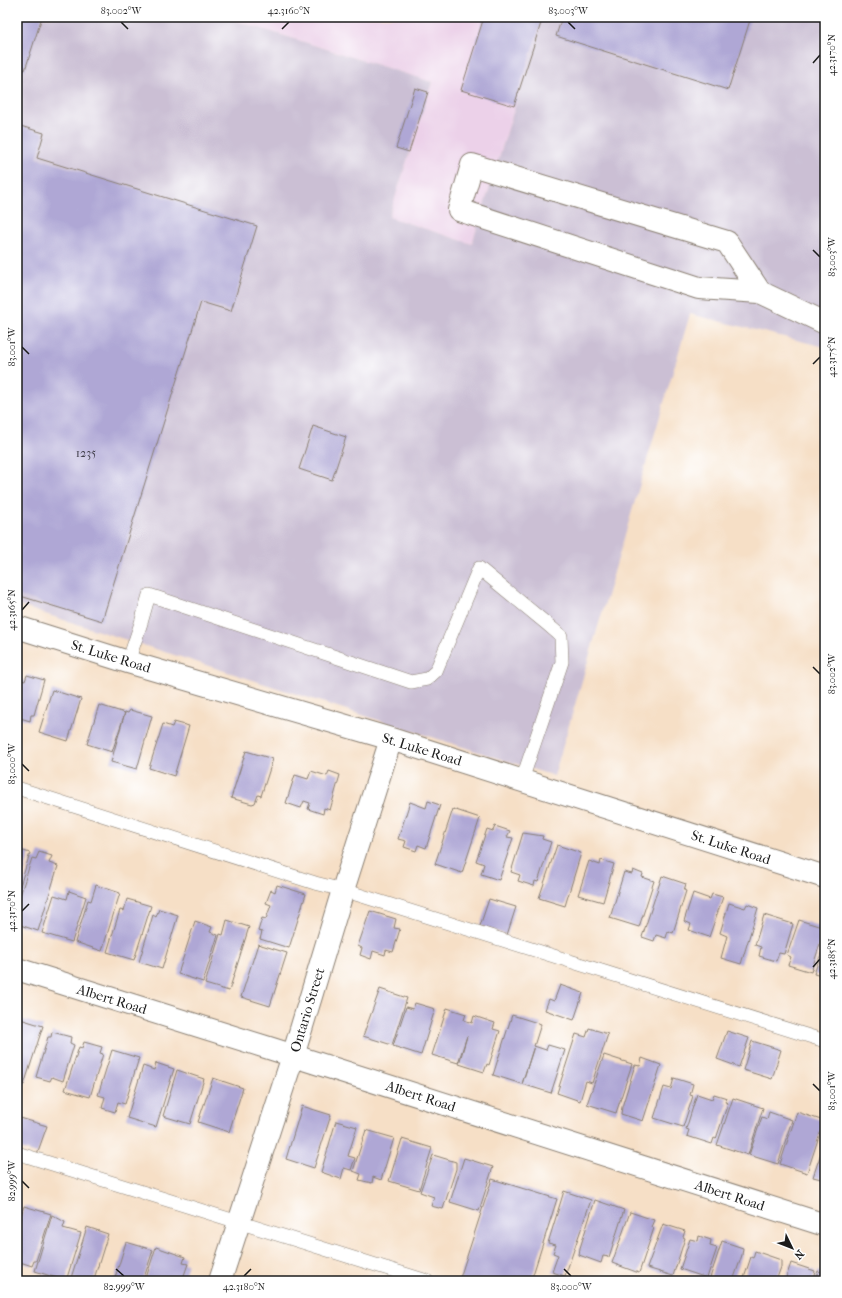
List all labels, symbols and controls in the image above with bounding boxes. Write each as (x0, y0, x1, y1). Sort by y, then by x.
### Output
text: 83.002°W (101, 5, 143, 17)
text: 42.3160°N (268, 5, 311, 17)
text: 83.003°W (548, 5, 589, 17)
text: 42.3170°N (826, 33, 838, 76)
text: 83.003°W (826, 236, 838, 277)
text: 83.001°W (6, 326, 18, 367)
text: 42.3175°N (826, 336, 838, 378)
house number: 1235 (76, 446, 96, 460)
text: 42.3165°N (6, 589, 18, 631)
street label: St. Luke Road (69, 636, 153, 677)
text: 83.002°W (826, 652, 838, 694)
street label: St. Luke Road (380, 729, 464, 770)
text: 83.000°W (6, 742, 18, 785)
street label: St. Luke Road (689, 827, 773, 868)
text: 42.3170°N (6, 889, 18, 932)
text: 42.3185°N (826, 938, 838, 980)
street label: Ontario Street (287, 966, 328, 1055)
street label: Albert Road (74, 980, 149, 1018)
text: 83.001°W (826, 1070, 838, 1111)
street label: Albert Road (383, 1077, 458, 1116)
text: 82.999°W (6, 1159, 18, 1202)
street label: Albert Road (692, 1176, 767, 1215)
north arrow (772, 1228, 812, 1268)
text: N (791, 1247, 807, 1262)
text: 82.999°W (103, 1281, 146, 1293)
text: 42.3180°N (223, 1281, 266, 1293)
text: 83.000°W (550, 1281, 593, 1293)

